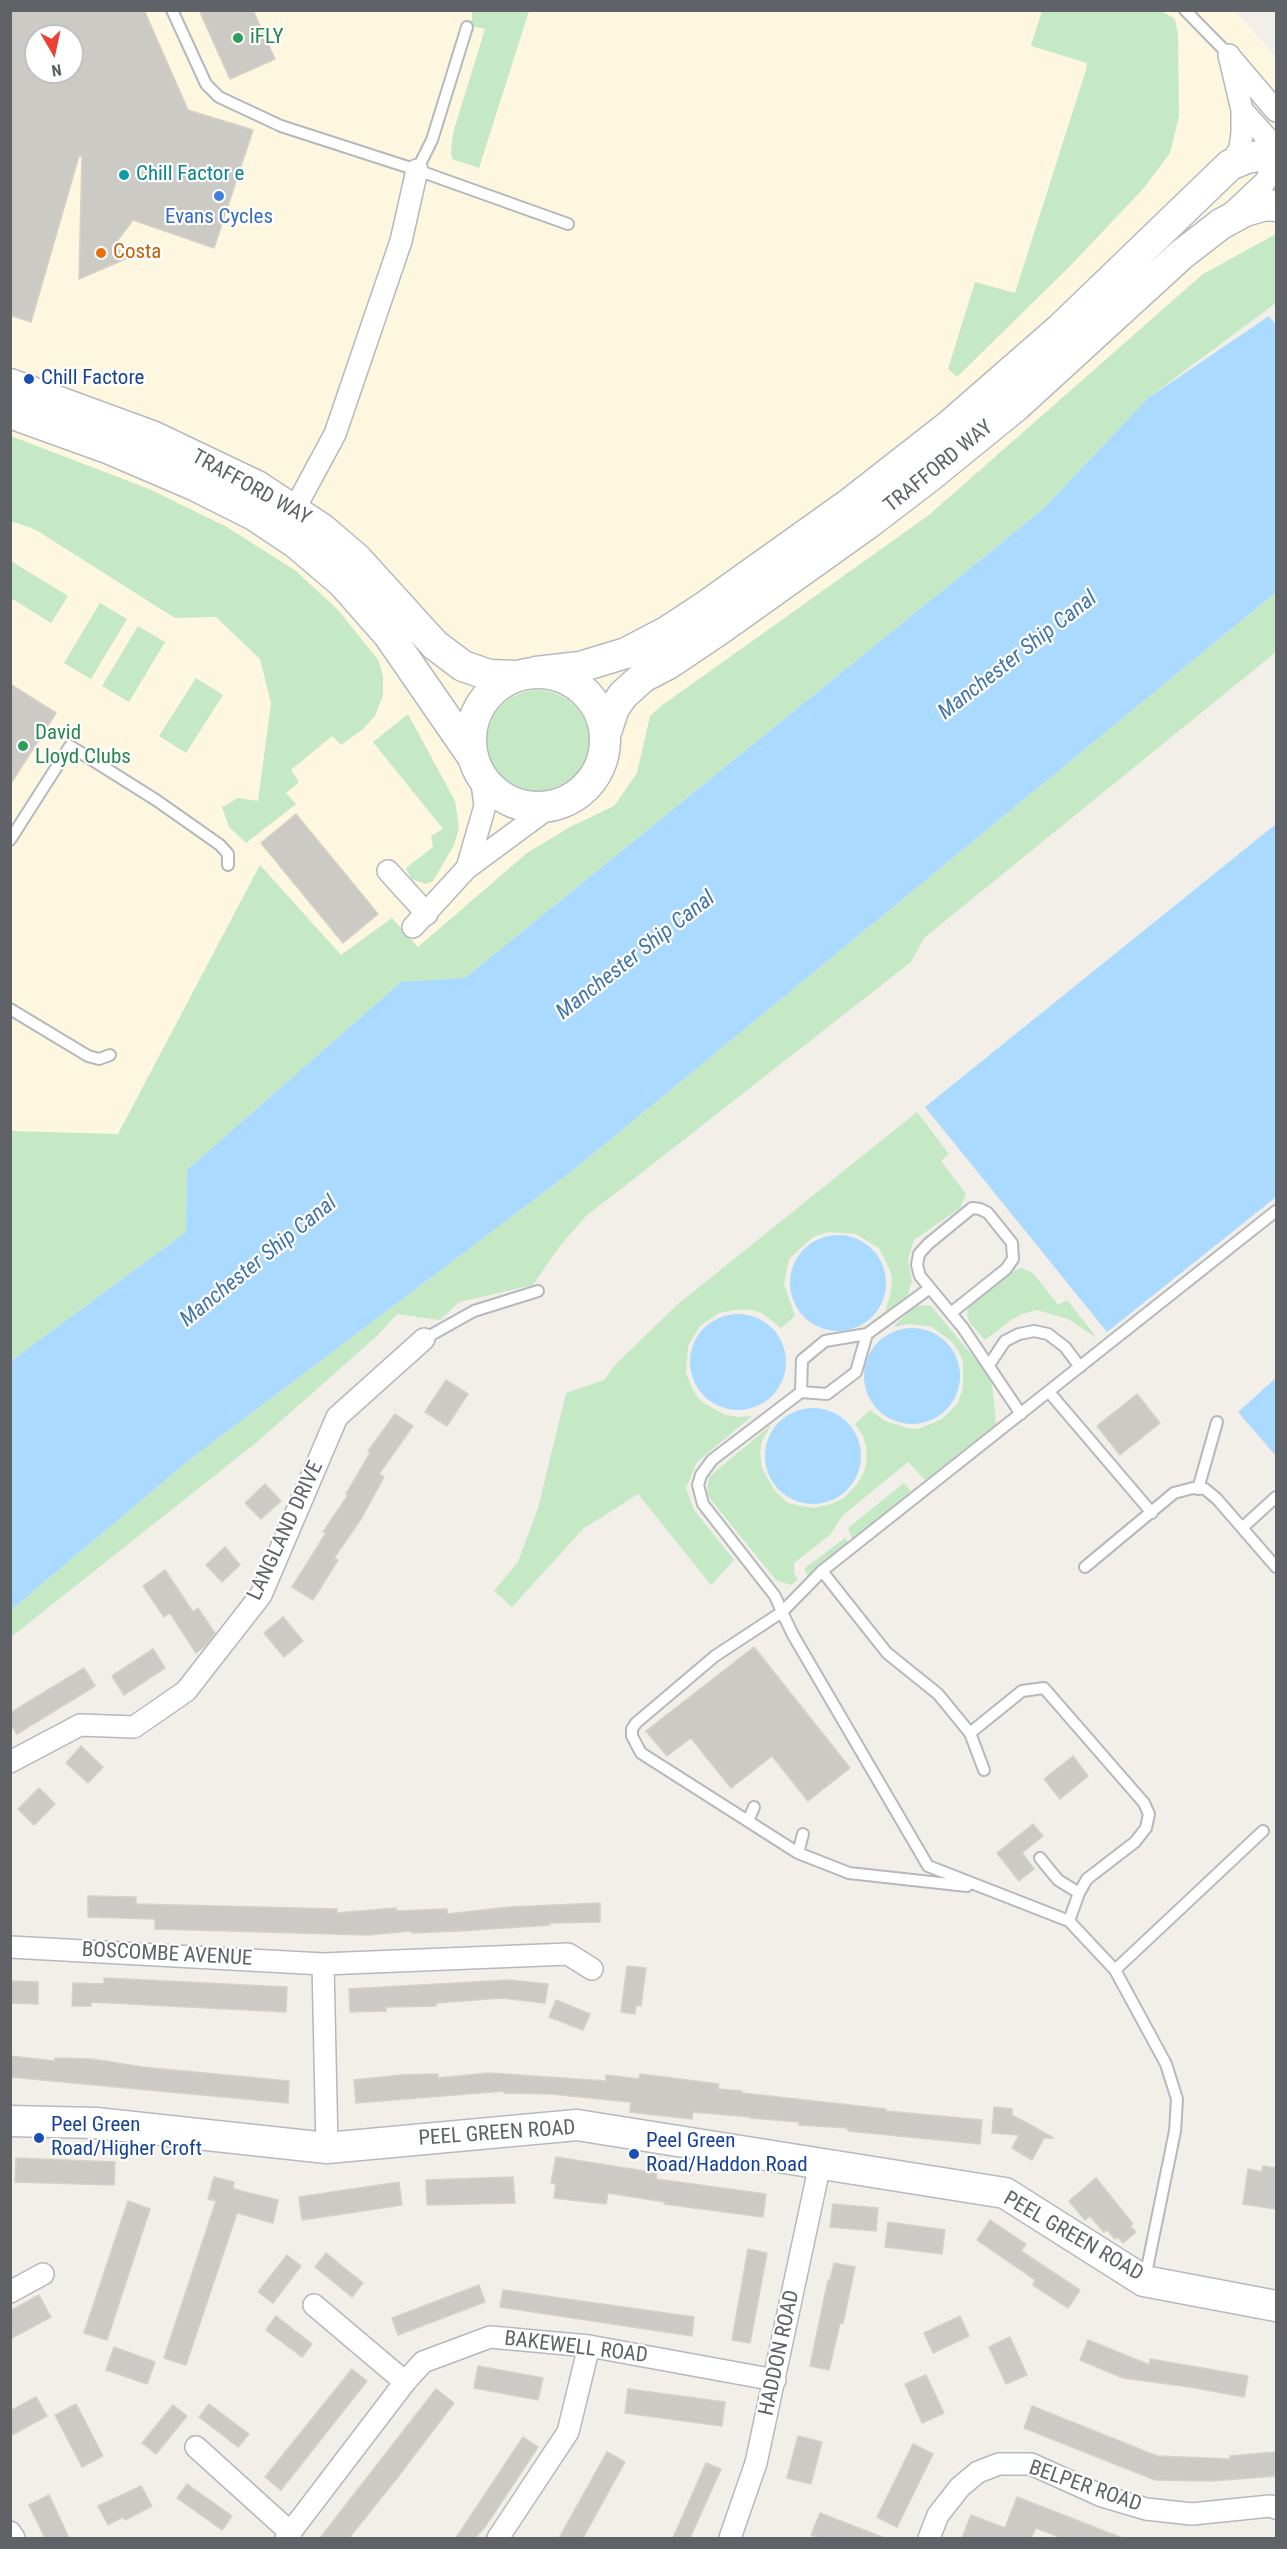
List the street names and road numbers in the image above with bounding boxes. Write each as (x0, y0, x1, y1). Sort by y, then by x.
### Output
street label: TRAFFORD WAY (880, 415, 998, 519)
street label: TRAFFORD WAY (187, 445, 315, 531)
street label: LANGLAND DRIVE (243, 1458, 329, 1604)
street label: BOSCOMBE AVENUE (81, 1938, 253, 1972)
street label: PEEL GREEN ROAD (418, 2116, 576, 2152)
street label: PEEL GREEN ROAD (999, 2187, 1147, 2287)
street label: HADDON ROAD (754, 2288, 806, 2418)
street label: BAKEWELL ROAD (503, 2327, 649, 2369)
street label: BELPER ROAD (1025, 2456, 1145, 2518)

